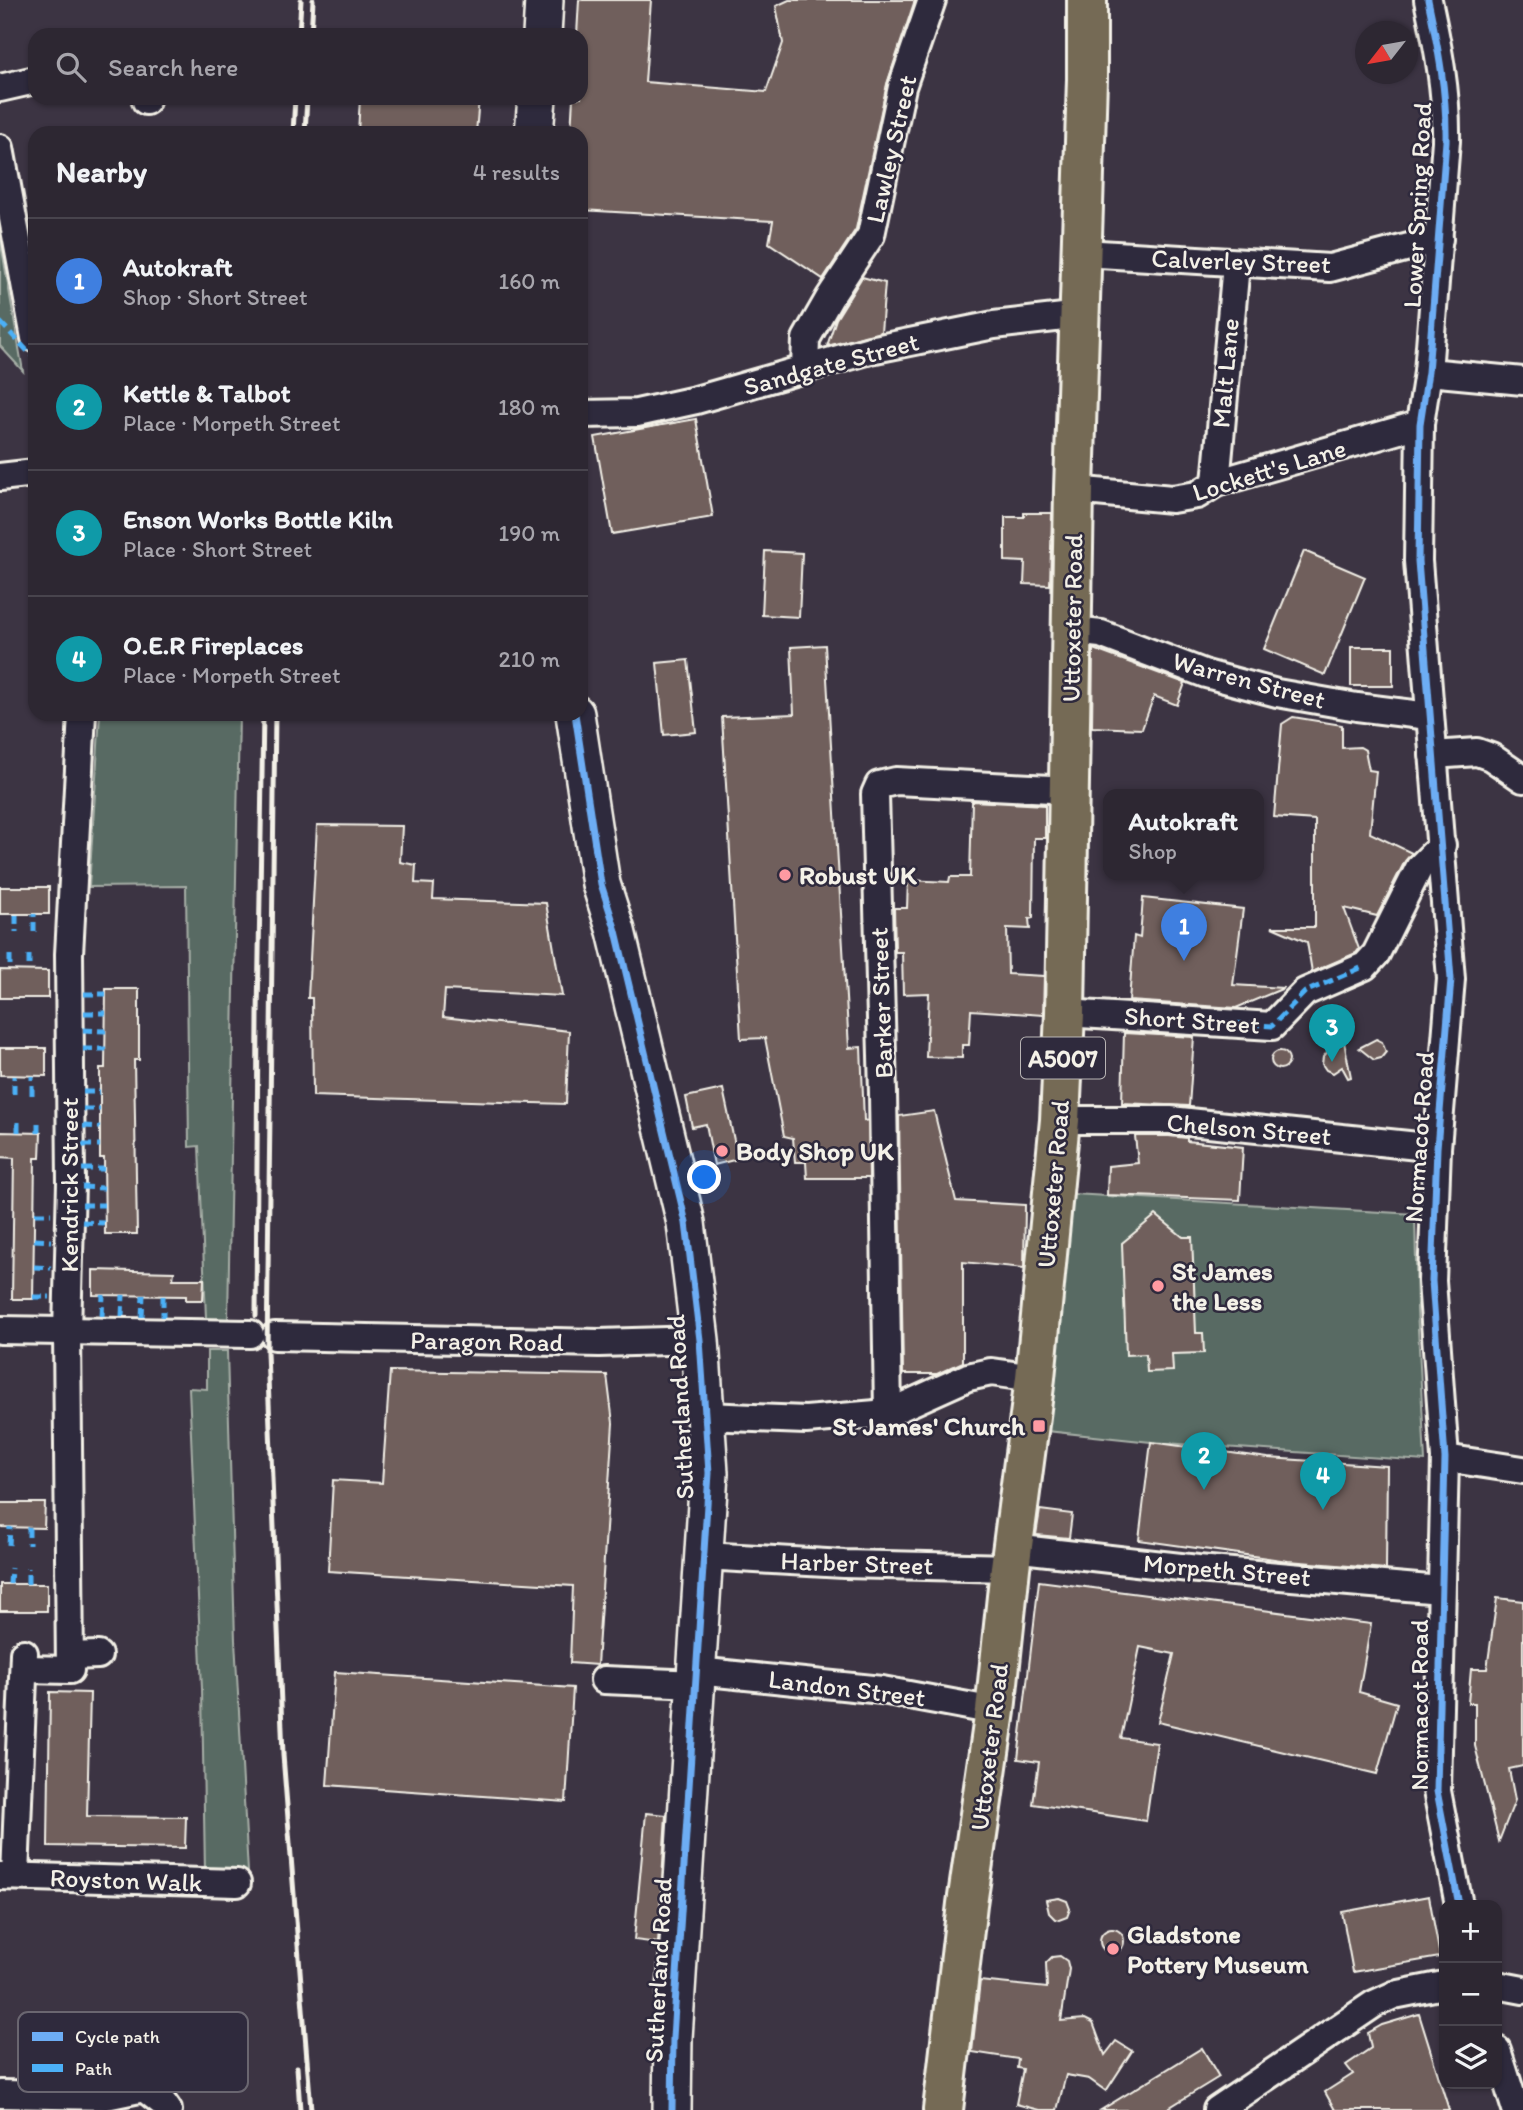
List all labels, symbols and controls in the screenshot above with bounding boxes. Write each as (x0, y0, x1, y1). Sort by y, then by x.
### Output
north arrow (1355, 21, 1418, 84)
search box (28, 28, 588, 105)
icon: search (52, 48, 90, 86)
text: Search here (108, 51, 238, 83)
street label: Lawley Street (858, 72, 924, 226)
street label: Lower Spring Road (1396, 100, 1438, 309)
text: Nearby (56, 153, 147, 190)
text: 4 results (473, 158, 560, 186)
street label: Calverley Street (1151, 242, 1332, 280)
text: Autokraft (123, 251, 233, 283)
text: 1 (74, 267, 84, 295)
text: 160 m (498, 267, 560, 295)
text: Shop · Short Street (123, 283, 308, 311)
street label: Malt Lane (1204, 317, 1246, 429)
street label: Sandgate Street (740, 325, 922, 403)
text: Kettle & Talbot (123, 377, 291, 409)
text: 2 (73, 393, 85, 421)
text: 180 m (498, 393, 560, 421)
text: Place · Morpeth Street (123, 409, 341, 437)
street label: Lockett's Lane (1188, 431, 1350, 509)
text: Enson Works Bottle Kiln (123, 503, 393, 535)
text: 3 (73, 519, 85, 547)
text: 190 m (499, 519, 560, 547)
street label: Uttoxeter Road (1055, 533, 1089, 703)
text: Place · Short Street (123, 535, 312, 563)
text: O.E.R Fireplaces (123, 629, 303, 661)
street label: Warren Street (1169, 644, 1329, 716)
text: 4 (72, 645, 86, 673)
text: 210 m (499, 645, 560, 673)
text: Place · Morpeth Street (123, 661, 341, 689)
popup (1103, 789, 1264, 880)
text: Autokraft (1129, 805, 1238, 837)
text: Shop (1129, 837, 1177, 865)
place label: Robust UK (799, 859, 917, 891)
marker: Robust UK (777, 867, 793, 883)
pin: 1 (1161, 903, 1207, 961)
street label: Barker Street (862, 927, 900, 1079)
street label: Short Street (1123, 999, 1261, 1041)
pin: 3 (1309, 1004, 1355, 1062)
road number: A5007 (1021, 1038, 1105, 1078)
street label: Normacot Road (1397, 1050, 1441, 1224)
street label: Kendrick Street (53, 1097, 85, 1272)
street label: Uttoxeter Road (1030, 1098, 1076, 1269)
street label: Chelson Street (1165, 1106, 1333, 1152)
place label: Body Shop UK (736, 1135, 894, 1167)
marker: Body Shop UK (714, 1143, 730, 1159)
your location (687, 1160, 721, 1194)
place label: St James the Less (1172, 1255, 1273, 1317)
marker: St James the Less (1150, 1278, 1166, 1294)
street label: Sutherland Road (659, 1313, 701, 1500)
street label: Paragon Road (410, 1324, 565, 1358)
place label: St James' Church (832, 1410, 1026, 1442)
marker: St James' Church (1031, 1418, 1047, 1434)
pin: 2 (1181, 1432, 1227, 1490)
pin: 4 (1300, 1452, 1346, 1510)
street label: Harber Street (780, 1544, 934, 1582)
street label: Morpeth Street (1142, 1547, 1312, 1593)
street label: Normacot Road (1403, 1619, 1435, 1791)
street label: Uttoxeter Road (963, 1661, 1015, 1833)
street label: Landon Street (767, 1662, 928, 1714)
street label: Royston Walk (49, 1861, 203, 1899)
street label: Sutherland Road (637, 1876, 679, 2063)
map controls (1439, 1900, 1502, 2089)
button: + (1439, 1900, 1502, 1963)
place label: Gladstone Pottery Museum (1127, 1918, 1309, 1980)
marker: Gladstone Pottery Museum (1105, 1941, 1121, 1957)
button: − (1439, 1963, 1502, 2026)
legend (18, 2012, 248, 2092)
text: Cycle path (75, 2025, 160, 2048)
button: layers (1439, 2026, 1502, 2089)
text: Path (75, 2057, 112, 2080)

